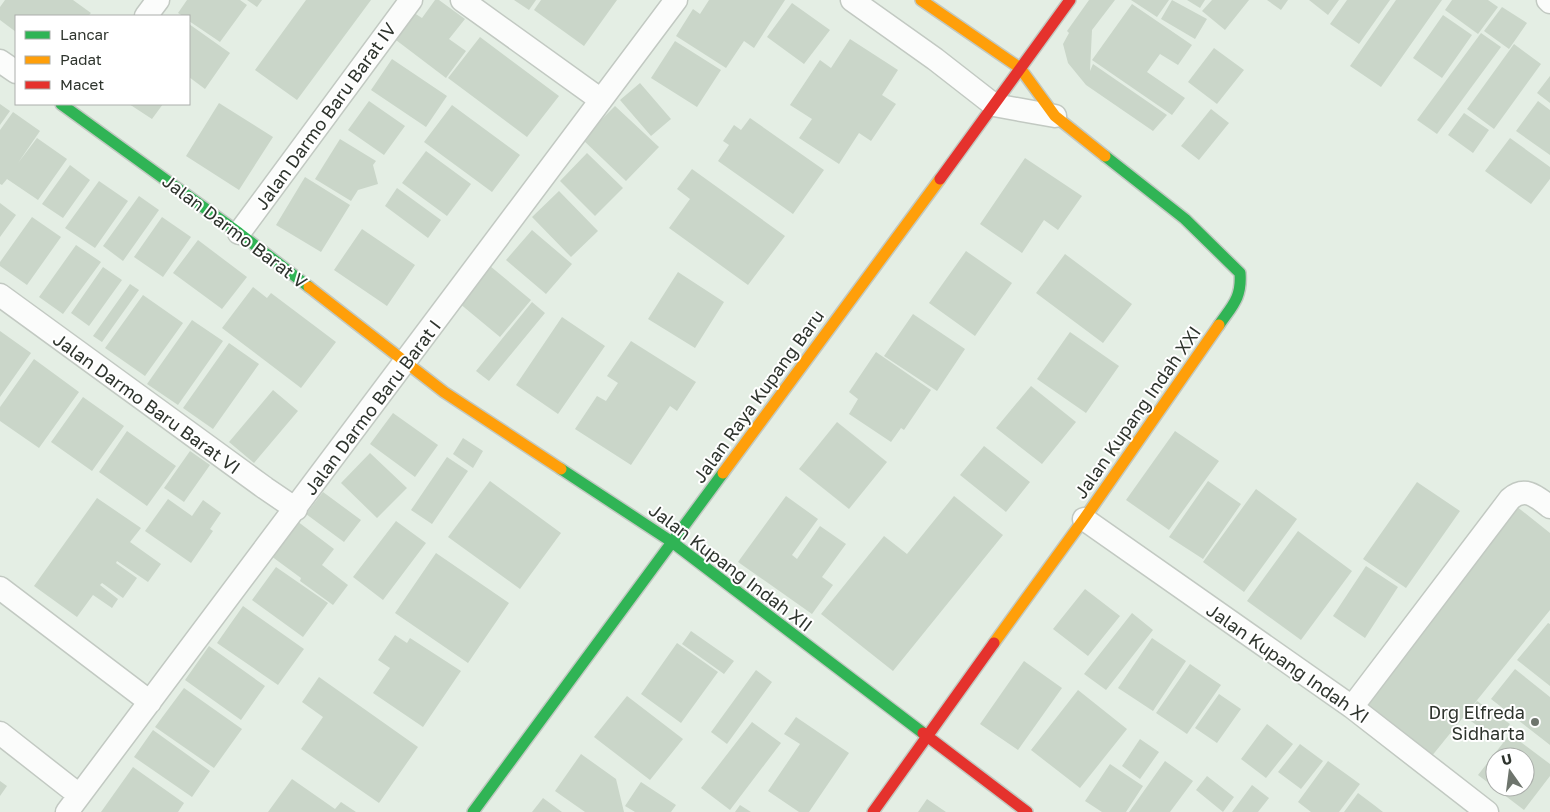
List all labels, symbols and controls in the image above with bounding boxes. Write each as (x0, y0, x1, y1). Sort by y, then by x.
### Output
legend (15, 15, 190, 105)
street label: Jalan Darmo Baru Barat IV (250, 18, 400, 214)
text: Lancar (60, 25, 109, 43)
text: Padat (60, 50, 102, 68)
text: Macet (60, 75, 104, 93)
street label: Jalan Darmo Barat V (158, 169, 312, 293)
street label: Jalan Raya Kupang Baru (688, 305, 828, 487)
street label: Jalan Darmo Baru Barat I (299, 315, 445, 499)
street label: Jalan Kupang Indah XXI (1069, 321, 1205, 503)
street label: Jalan Darmo Baru Barat VI (49, 328, 245, 478)
street label: Jalan Kupang Indah XII (645, 498, 817, 636)
street label: Jalan Kupang Indah XI (1202, 598, 1374, 728)
place label: Drg Elfreda Sidharta (1429, 701, 1525, 744)
marker: Drg Elfreda Sidharta (1529, 716, 1541, 728)
north arrow (1485, 747, 1535, 797)
text: U (1500, 749, 1514, 768)

